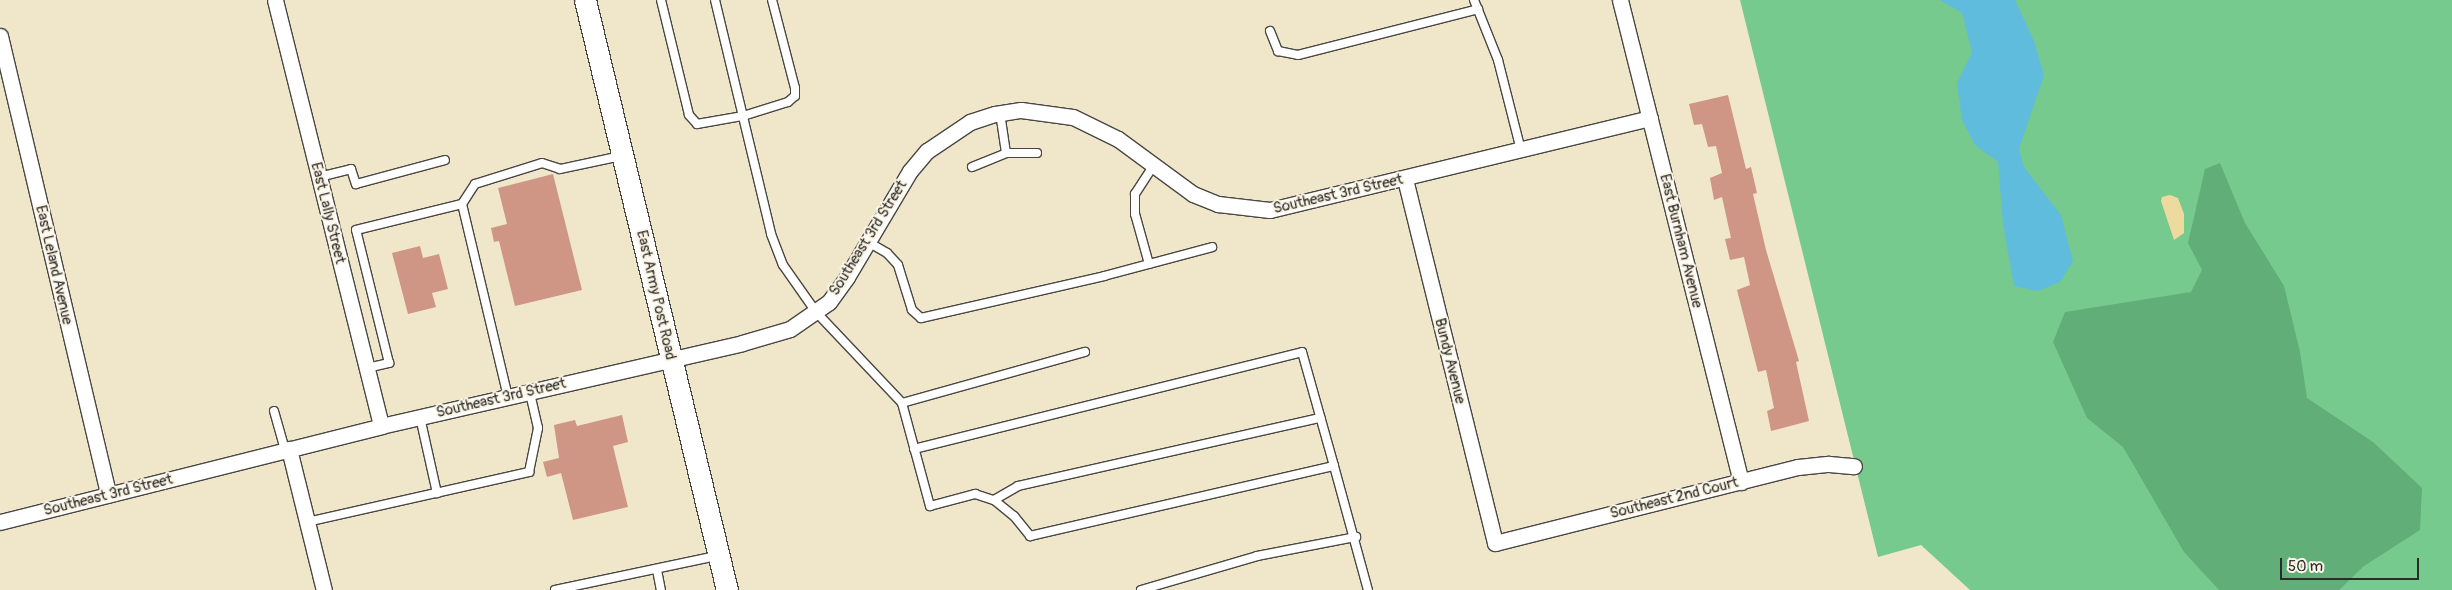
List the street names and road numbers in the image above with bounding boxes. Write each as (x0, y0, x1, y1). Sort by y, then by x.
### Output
street label: East Lally Street (307, 161, 349, 265)
street label: Southeast 3rd Street (1271, 170, 1405, 218)
street label: East Burnham Avenue (1656, 172, 1706, 310)
street label: Southeast 3rd Street (825, 177, 911, 299)
street label: East Leland Avenue (32, 204, 76, 326)
street label: East Army Post Road (632, 229, 680, 361)
street label: Bundy Avenue (1431, 316, 1469, 406)
street label: Southeast 3rd Street (434, 374, 568, 422)
street label: Southeast 3rd Street (42, 470, 174, 520)
street label: Southeast 2nd Court (1608, 473, 1740, 523)

